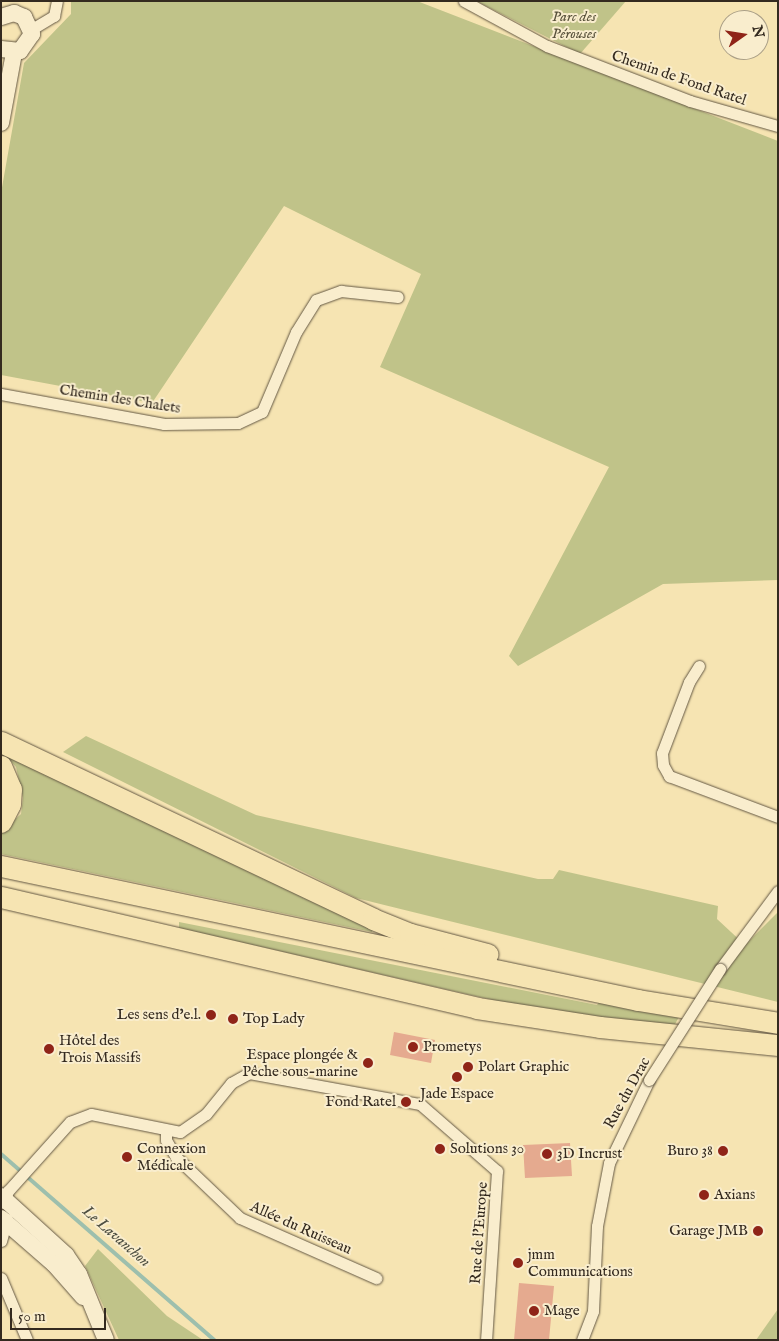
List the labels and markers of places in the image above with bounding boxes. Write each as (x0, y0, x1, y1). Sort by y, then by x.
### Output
place label: Les sens d'e.l. (117, 1006, 201, 1024)
marker: Les sens d'e.l. (205, 1009, 217, 1021)
place label: Top Lady (243, 1010, 305, 1028)
marker: Top Lady (227, 1013, 239, 1025)
place label: Hôtel des Trois Massifs (59, 1031, 141, 1066)
place label: Prometys (423, 1038, 481, 1056)
marker: Prometys (407, 1041, 419, 1053)
marker: Hôtel des Trois Massifs (43, 1043, 55, 1055)
place label: Espace plongée & Pêche sous-marine (242, 1045, 358, 1080)
marker: Espace plongée & Pêche sous-marine (362, 1057, 374, 1069)
place label: Polart Graphic (478, 1058, 569, 1076)
marker: Polart Graphic (462, 1061, 474, 1073)
marker: Jade Espace (451, 1071, 463, 1083)
place label: Jade Espace (420, 1085, 494, 1103)
place label: Fond Ratel (325, 1093, 396, 1111)
marker: Fond Ratel (400, 1096, 412, 1108)
place label: Connexion Médicale (137, 1139, 206, 1174)
place label: Solutions 30 (450, 1140, 524, 1158)
place label: Buro 38 (667, 1142, 713, 1160)
marker: Solutions 30 (434, 1143, 446, 1155)
place label: 3D Incrust (557, 1145, 623, 1163)
marker: Buro 38 (717, 1145, 729, 1157)
marker: 3D Incrust (541, 1148, 553, 1160)
marker: Connexion Médicale (121, 1151, 133, 1163)
place label: Axians (714, 1186, 755, 1204)
marker: Axians (698, 1189, 710, 1201)
place label: Garage JMB (669, 1222, 748, 1240)
marker: Garage JMB (752, 1225, 764, 1237)
place label: jmm Communications (528, 1245, 633, 1280)
marker: jmm Communications (512, 1257, 524, 1269)
place label: Mage (544, 1302, 580, 1320)
marker: Mage (528, 1305, 540, 1317)

